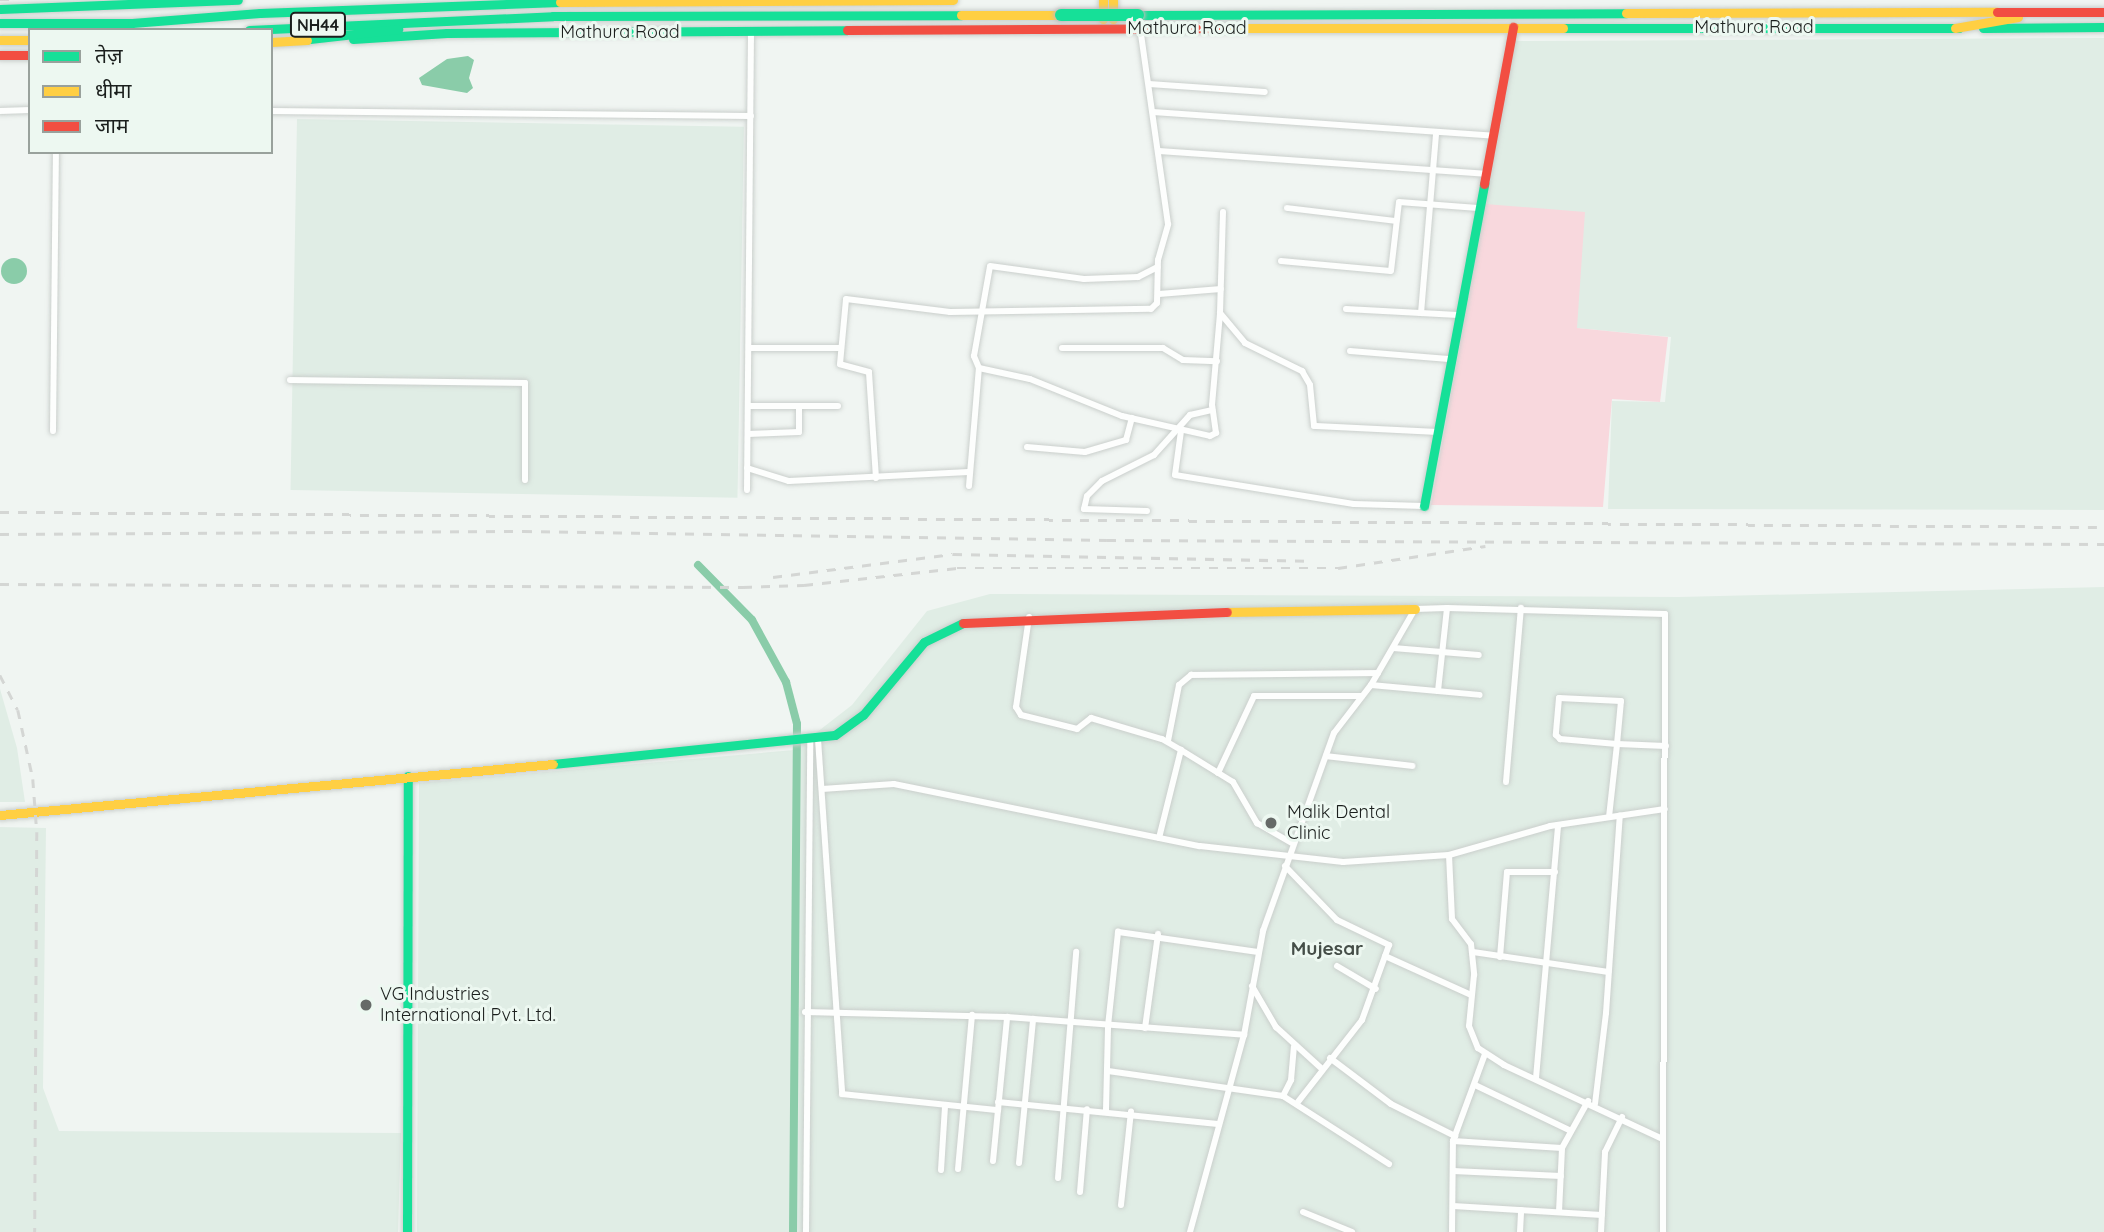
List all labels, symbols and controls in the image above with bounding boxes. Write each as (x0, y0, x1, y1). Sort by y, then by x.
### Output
road number: NH44 (288, 13, 348, 38)
street label: Mathura Road (1694, 16, 1814, 38)
street label: Mathura Road (1127, 17, 1247, 39)
street label: Mathura Road (560, 21, 680, 43)
legend (28, 28, 273, 154)
text: तेज़ (95, 42, 123, 68)
text: धीमा (95, 77, 131, 103)
text: जाम (95, 112, 129, 138)
place label: Malik Dental Clinic (1287, 802, 1390, 844)
marker: Malik Dental Clinic (1261, 813, 1281, 833)
district label: Mujesar (1291, 938, 1363, 960)
place label: VG Industries International Pvt. Ltd. (380, 984, 556, 1026)
marker: VG Industries International Pvt. Ltd. (358, 997, 374, 1013)

